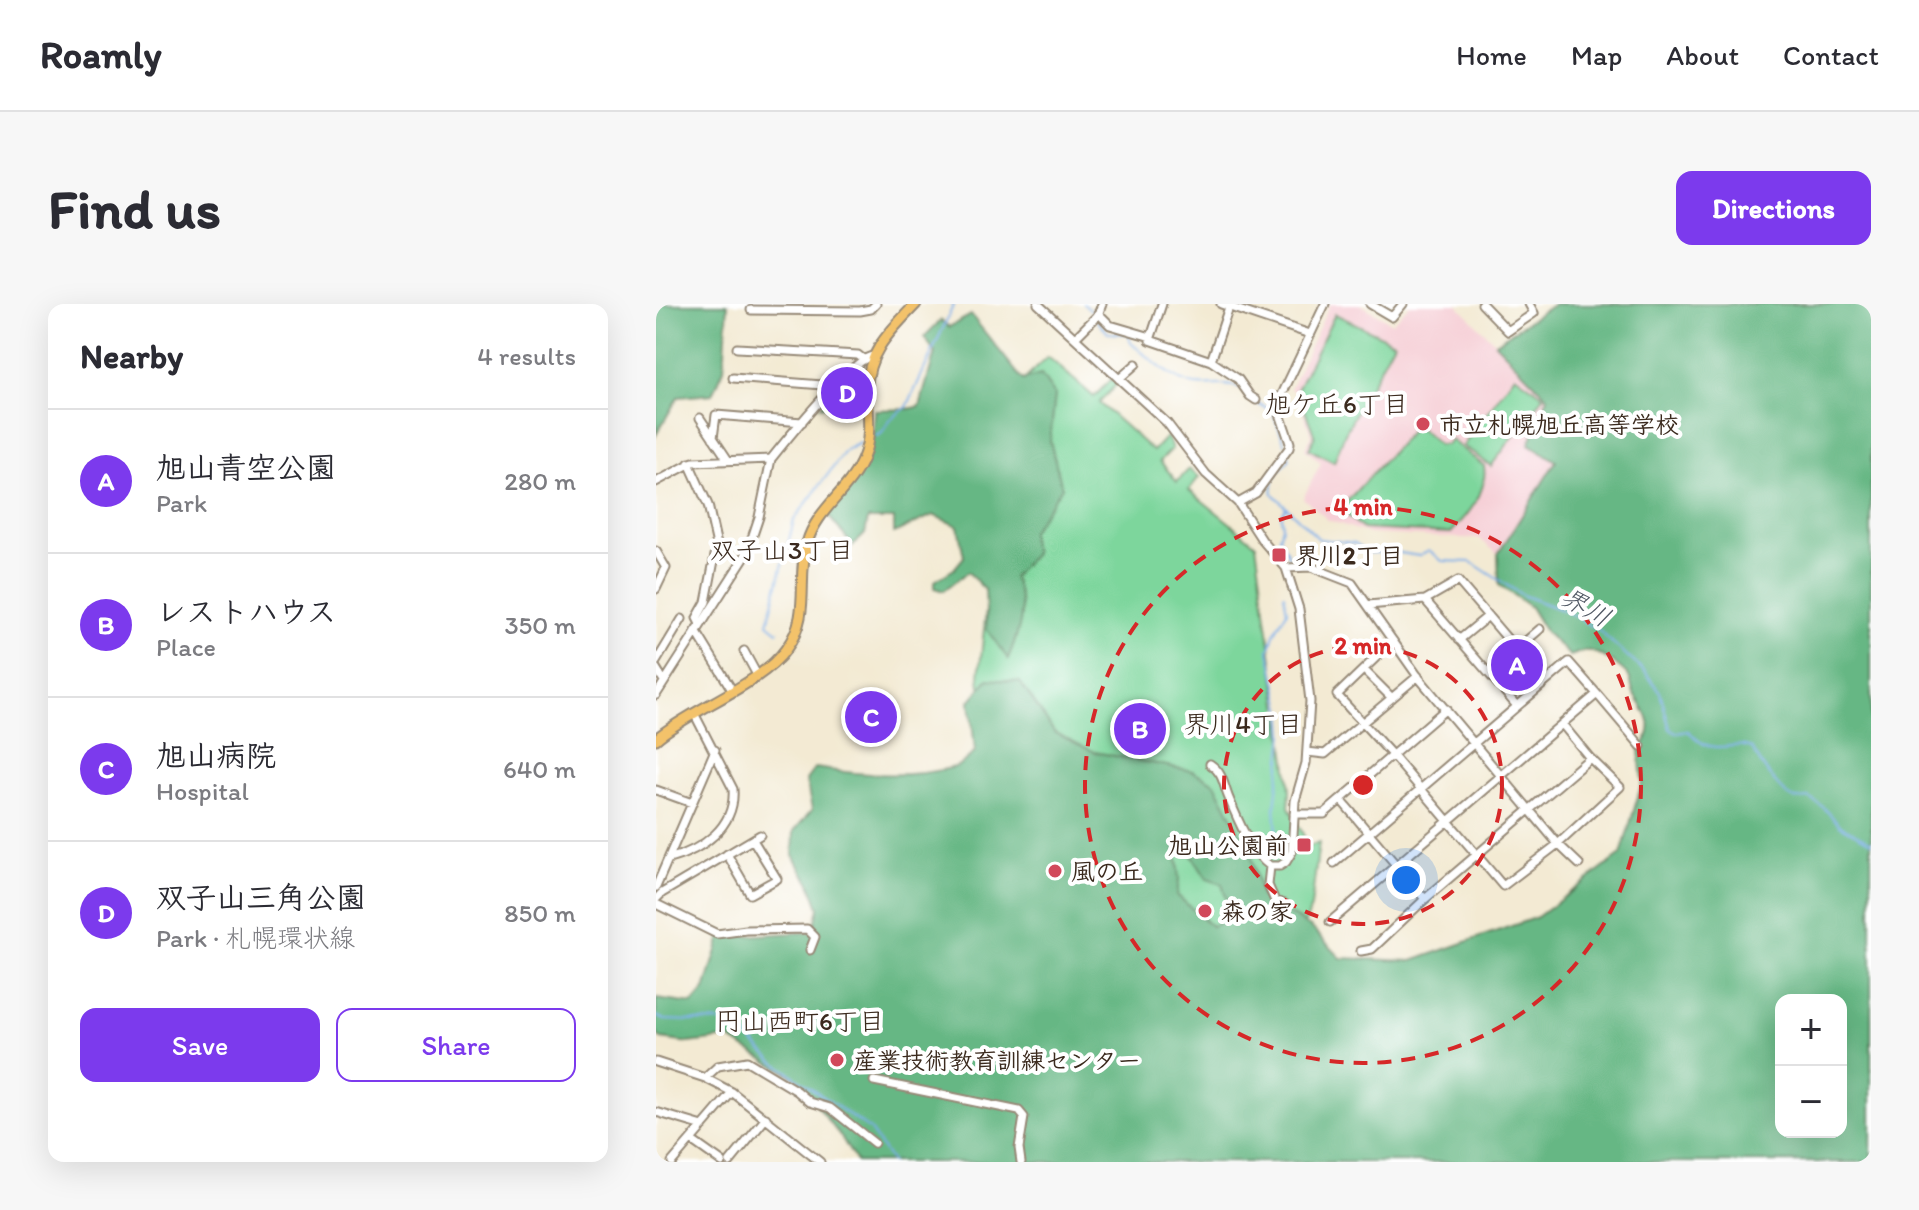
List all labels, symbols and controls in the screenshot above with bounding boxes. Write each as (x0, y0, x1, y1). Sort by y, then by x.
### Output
text: Roamly (40, 32, 162, 78)
text: Home (1456, 38, 1527, 72)
text: Map (1571, 38, 1622, 72)
text: About (1666, 38, 1739, 72)
text: Contact (1783, 38, 1879, 72)
button: Directions (1676, 171, 1871, 245)
text: Find us (48, 175, 221, 242)
text: Nearby (80, 336, 183, 377)
text: 4 results (477, 340, 576, 372)
pin: D (821, 363, 873, 423)
district label: 旭ケ丘6丁目 (1265, 388, 1409, 420)
place label: 市立札幌旭丘高等学校 (1439, 410, 1679, 439)
marker: 市立札幌旭丘高等学校 (1414, 415, 1432, 433)
text: 旭山青空公園 (156, 449, 336, 486)
text: A (98, 465, 114, 497)
text: 280 m (504, 465, 576, 497)
text: Park (156, 487, 207, 519)
text: 4 min (1334, 492, 1393, 521)
district label: 双子山3丁目 (710, 534, 854, 566)
place label: 界川2丁目 (1295, 541, 1404, 570)
marker: 界川2丁目 (1270, 546, 1288, 564)
water label: 界川 (1555, 580, 1617, 634)
text: レストハウス (156, 593, 337, 630)
text: B (98, 609, 114, 641)
text: 350 m (504, 609, 576, 641)
text: Place (156, 631, 216, 663)
text: 2 min (1334, 631, 1392, 660)
pin: A (1491, 635, 1543, 695)
pin: C (845, 687, 897, 747)
pin: B (1114, 699, 1166, 759)
district label: 界川4丁目 (1183, 708, 1303, 740)
text: 旭山病院 (156, 737, 276, 774)
text: C (98, 753, 114, 785)
text: 640 m (503, 753, 576, 785)
centre of rings (1349, 771, 1377, 799)
text: Hospital (156, 775, 249, 807)
place label: 旭山公園前 (1168, 831, 1288, 860)
marker: 旭山公園前 (1295, 836, 1313, 854)
place label: 風の丘 (1071, 857, 1143, 886)
your location (1386, 860, 1426, 900)
marker: 風の丘 (1046, 862, 1064, 880)
text: 双子山三角公園 (156, 879, 366, 916)
text: D (97, 897, 115, 929)
text: 850 m (504, 897, 576, 929)
place label: 森の家 (1221, 897, 1293, 926)
marker: 森の家 (1196, 902, 1214, 920)
text: Park · 札幌環状線 (156, 922, 355, 954)
map controls (1775, 994, 1847, 1138)
button: + (1775, 994, 1847, 1066)
district label: 円山西町6丁目 (715, 1005, 885, 1037)
button: Save (80, 1008, 320, 1082)
button: Share (336, 1008, 576, 1082)
place label: 産業技術教育訓練センター (853, 1046, 1141, 1075)
marker: 産業技術教育訓練センター (828, 1051, 846, 1069)
button: − (1775, 1066, 1847, 1138)

